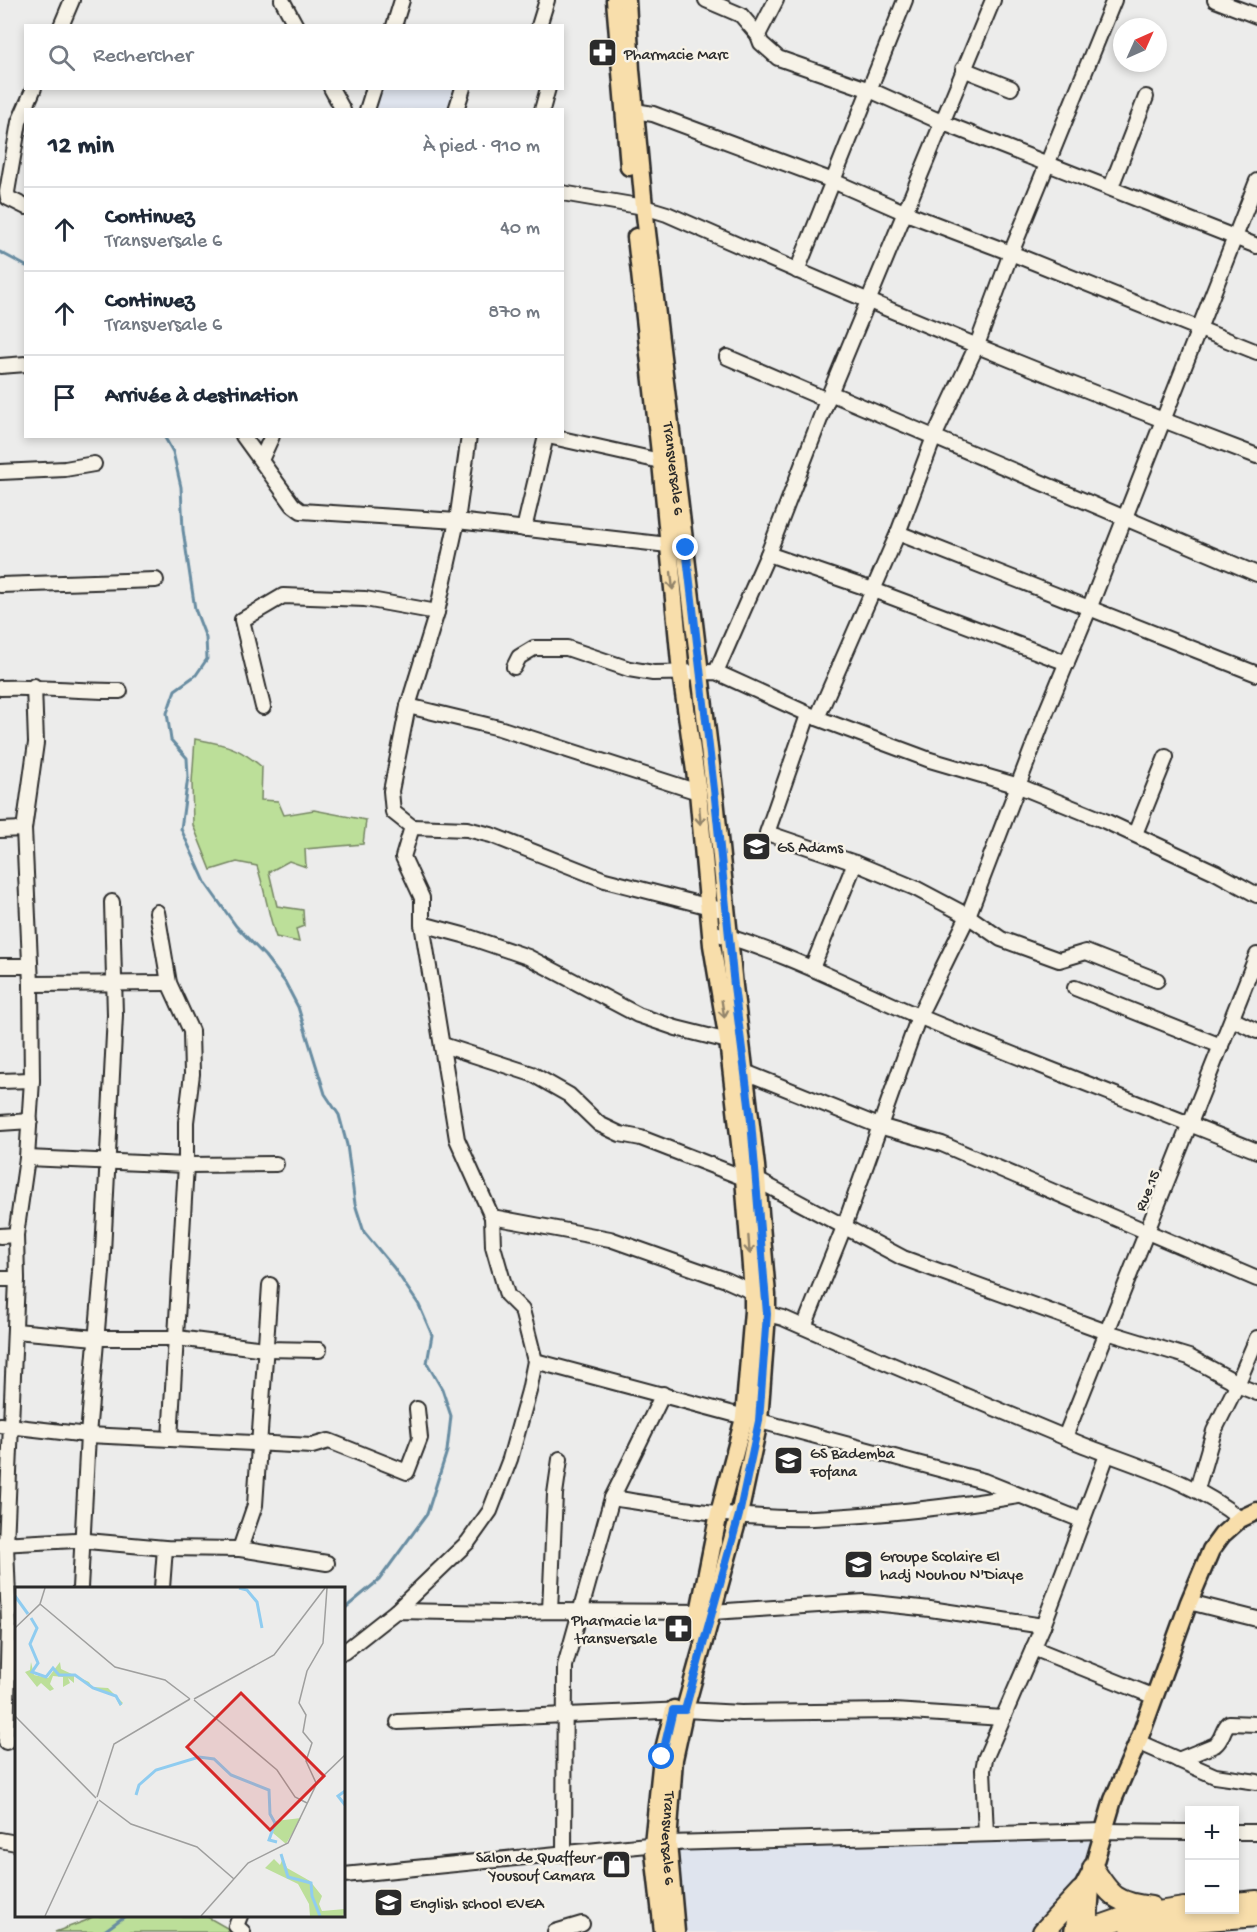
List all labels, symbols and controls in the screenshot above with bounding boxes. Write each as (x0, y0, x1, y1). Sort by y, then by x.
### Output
north arrow (1113, 18, 1167, 72)
search box (24, 24, 564, 90)
pharmacy icon: Pharmacie Marc (587, 37, 619, 69)
icon: search (45, 41, 78, 74)
text: Rechercher (93, 44, 193, 70)
place label: Pharmacie Marc (623, 47, 729, 66)
text: 12 min (48, 132, 114, 163)
text: À pied · 910 m (423, 136, 540, 159)
text: Continuez (105, 205, 194, 231)
icon: ahead (48, 213, 81, 246)
text: 40 m (500, 218, 540, 241)
text: Transversale 6 (105, 231, 222, 254)
text: Continuez (105, 289, 194, 315)
icon: ahead (48, 297, 81, 330)
text: 870 m (488, 302, 540, 325)
text: Transversale 6 (105, 315, 222, 338)
icon: arrive (48, 381, 81, 414)
text: Arrivée à destination (105, 384, 298, 410)
street label: Transversale 6 (657, 420, 687, 517)
route end (672, 534, 698, 560)
one-way arrow (667, 570, 678, 590)
one-way arrow (695, 805, 706, 825)
school or university icon: GS Adams (740, 830, 772, 862)
place label: GS Adams (777, 840, 844, 859)
one-way arrow (718, 999, 729, 1019)
street label: Rue 15 (1132, 1168, 1166, 1215)
one-way arrow (744, 1234, 755, 1254)
school or university icon: GS Bademba Fofana (773, 1445, 805, 1477)
place label: GS Bademba Fofana (809, 1446, 896, 1483)
school or university icon: Groupe Scolaire El hadj Nouhou N'Diaye (843, 1548, 875, 1580)
place label: Groupe Scolaire El hadj Nouhou N'Diaye (880, 1549, 1024, 1586)
inset map (15, 1587, 345, 1917)
pharmacy icon: Pharmacie la transversale (662, 1612, 694, 1644)
place label: Pharmacie la transversale (570, 1613, 658, 1650)
route start (648, 1743, 674, 1769)
street label: Transversale 6 (655, 1789, 678, 1887)
map controls (1185, 1806, 1239, 1914)
button: + (1185, 1806, 1239, 1860)
shop icon: Salon de Quaffeur Yousouf Camara (600, 1849, 632, 1881)
place label: Salon de Quaffeur Yousouf Camara (476, 1850, 596, 1887)
button: − (1185, 1860, 1239, 1914)
school or university icon: English school EVEA (373, 1886, 405, 1918)
place label: English school EVEA (410, 1896, 546, 1915)

